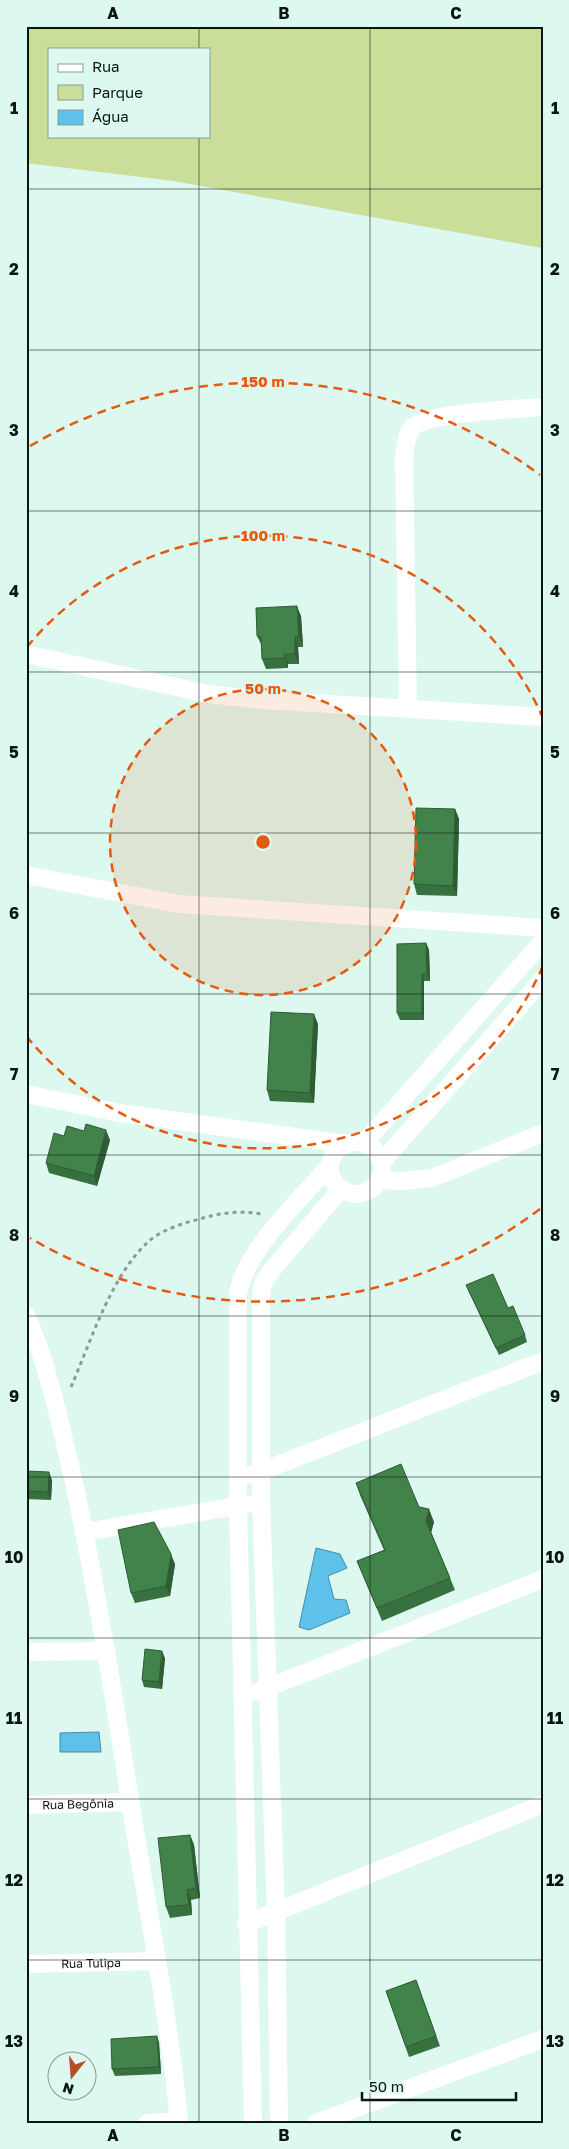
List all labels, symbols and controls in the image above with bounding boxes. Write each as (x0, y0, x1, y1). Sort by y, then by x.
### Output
text: A (107, 3, 119, 23)
text: B (278, 3, 290, 23)
text: C (450, 3, 462, 23)
legend (48, 48, 210, 138)
text: Rua (92, 57, 119, 75)
text: Parque (92, 83, 143, 101)
text: 1 (10, 98, 18, 118)
text: 1 (551, 98, 559, 118)
text: Água (92, 107, 129, 125)
text: 2 (9, 259, 19, 279)
text: 2 (550, 259, 560, 279)
text: 150 m (241, 372, 285, 390)
text: 3 (9, 420, 19, 440)
text: 3 (550, 420, 560, 440)
text: 100 m (241, 526, 285, 544)
text: 4 (9, 581, 19, 601)
text: 4 (550, 581, 560, 601)
text: 50 m (245, 679, 281, 697)
text: 5 (9, 742, 19, 762)
text: 5 (550, 742, 560, 762)
centre of rings (254, 833, 272, 851)
text: 6 (9, 903, 19, 923)
text: 6 (550, 903, 560, 923)
text: 7 (10, 1064, 19, 1084)
text: 7 (551, 1064, 560, 1084)
text: 8 (9, 1225, 19, 1245)
text: 8 (550, 1225, 560, 1245)
text: 9 (9, 1386, 19, 1406)
text: 9 (550, 1386, 560, 1406)
text: 10 (5, 1547, 23, 1567)
text: 10 (546, 1547, 564, 1567)
text: 11 (6, 1708, 22, 1728)
text: 11 (547, 1708, 563, 1728)
street label: Rua Begônia (42, 1795, 114, 1812)
text: 12 (5, 1870, 23, 1890)
text: 12 (546, 1870, 564, 1890)
street label: Rua Tulipa (61, 1954, 121, 1971)
text: 13 (5, 2031, 23, 2051)
text: 13 (546, 2031, 564, 2051)
north arrow (48, 2052, 98, 2102)
scale bar (362, 2069, 515, 2101)
text: 50 m (369, 2077, 404, 2095)
text: N (60, 2079, 76, 2099)
text: A (107, 2125, 119, 2145)
text: B (278, 2125, 290, 2145)
text: C (450, 2125, 462, 2145)

